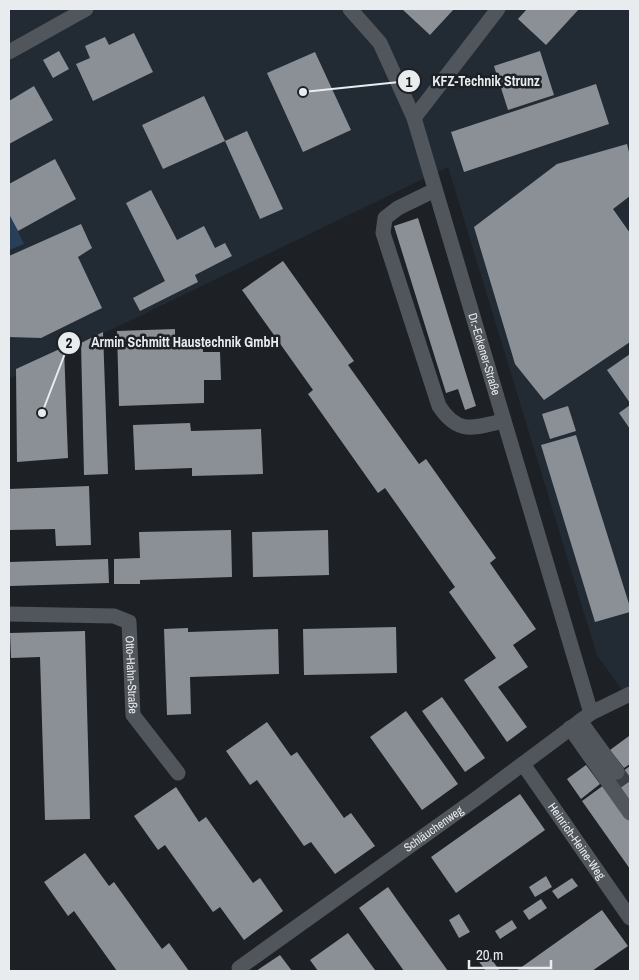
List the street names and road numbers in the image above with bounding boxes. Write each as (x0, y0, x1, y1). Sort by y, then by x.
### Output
street label: Dr.-Eckener-Straße (464, 311, 504, 397)
street label: Otto-Hahn-Straße (122, 635, 141, 714)
street label: Heinrich-Heine-Weg (544, 800, 609, 883)
street label: Schläuchenweg (401, 802, 467, 856)

